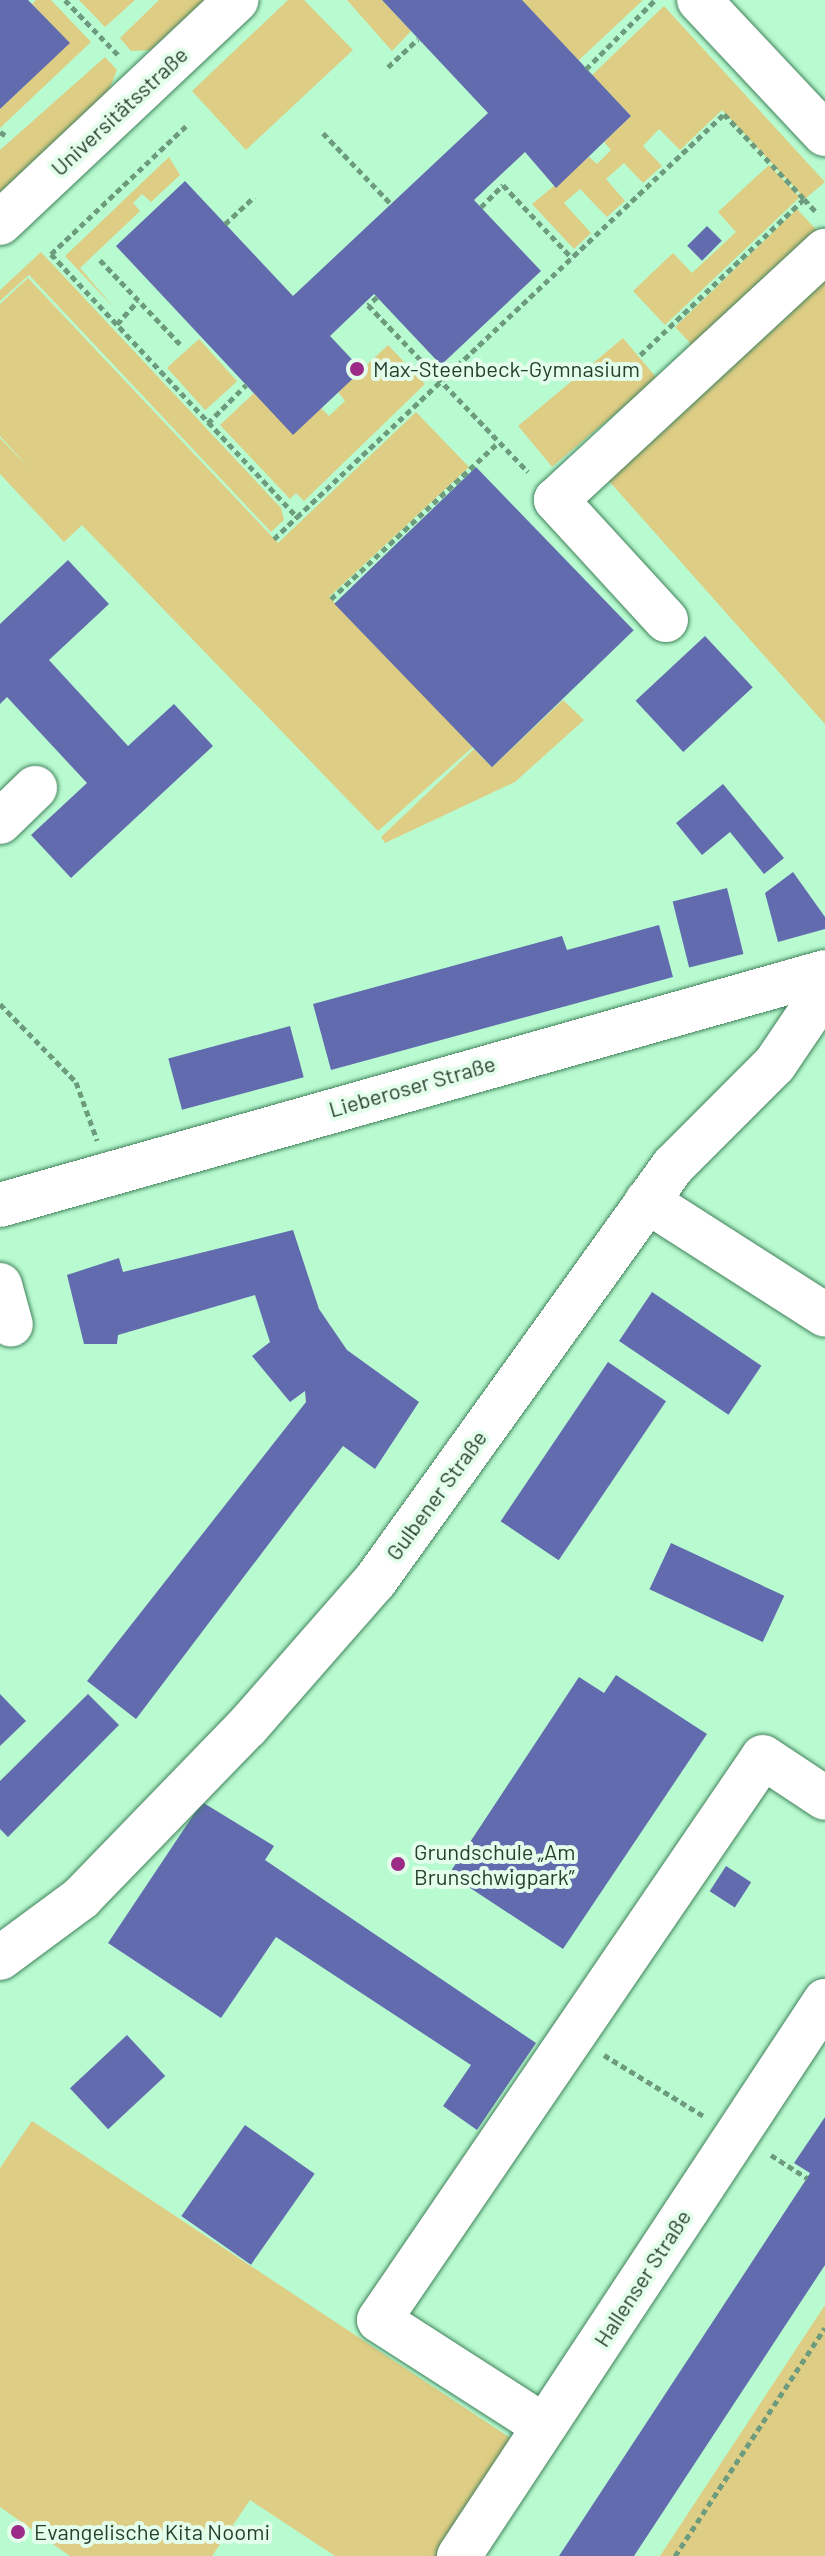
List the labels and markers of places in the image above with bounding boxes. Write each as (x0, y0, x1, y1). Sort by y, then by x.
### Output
place label: Max-Steenbeck-Gymnasium (373, 356, 640, 382)
marker: Max-Steenbeck-Gymnasium (348, 360, 366, 378)
place label: Grundschule „Am Brunschwigpark” (414, 1838, 575, 1890)
marker: Grundschule „Am Brunschwigpark” (389, 1855, 407, 1873)
place label: Evangelische Kita Noomi (34, 2519, 270, 2545)
marker: Evangelische Kita Noomi (9, 2523, 27, 2541)

